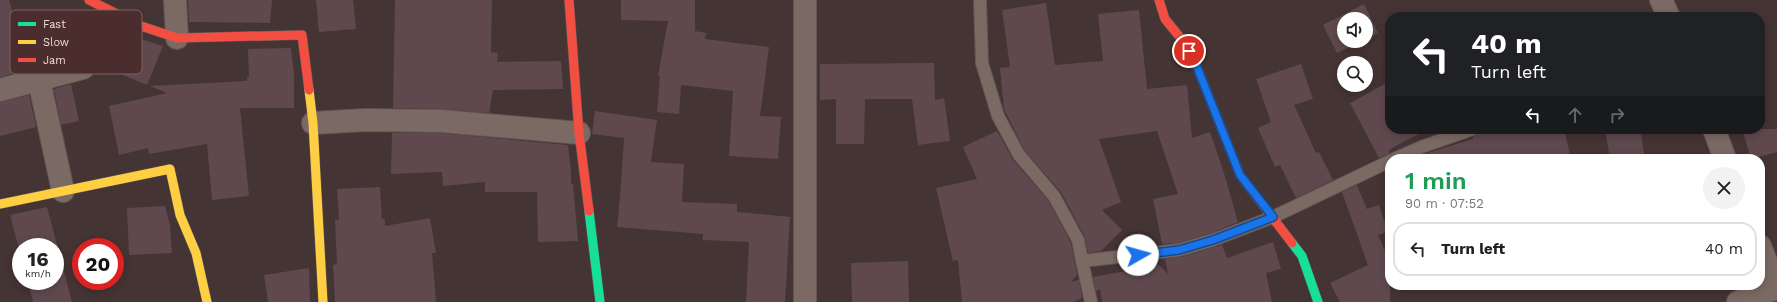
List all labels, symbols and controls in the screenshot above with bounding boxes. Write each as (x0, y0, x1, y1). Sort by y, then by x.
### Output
legend (10, 10, 142, 74)
map controls (1337, 12, 1373, 92)
button: sound (1337, 12, 1373, 48)
text: Fast (43, 18, 66, 31)
text: 40 m (1471, 27, 1541, 60)
icon: left (1405, 28, 1457, 80)
pin (1172, 34, 1206, 68)
text: Slow (43, 36, 69, 49)
icon: arrive (1178, 40, 1200, 62)
text: Jam (43, 54, 66, 67)
button: search (1337, 56, 1373, 92)
text: Turn left (1471, 61, 1546, 82)
icon: left (1522, 104, 1544, 126)
icon: ahead (1564, 104, 1586, 126)
icon: right (1606, 104, 1628, 126)
text: 1 min (1405, 167, 1467, 195)
button: close (1703, 167, 1745, 209)
text: 90 m · 07:52 (1405, 196, 1484, 211)
position arrow (1117, 234, 1159, 276)
speed limit sign: 20 (72, 238, 124, 290)
icon: left (1407, 238, 1429, 260)
text: Turn left (1441, 240, 1505, 258)
text: 40 m (1705, 240, 1743, 258)
text: 16 (28, 247, 48, 271)
text: km/h (25, 268, 51, 279)

